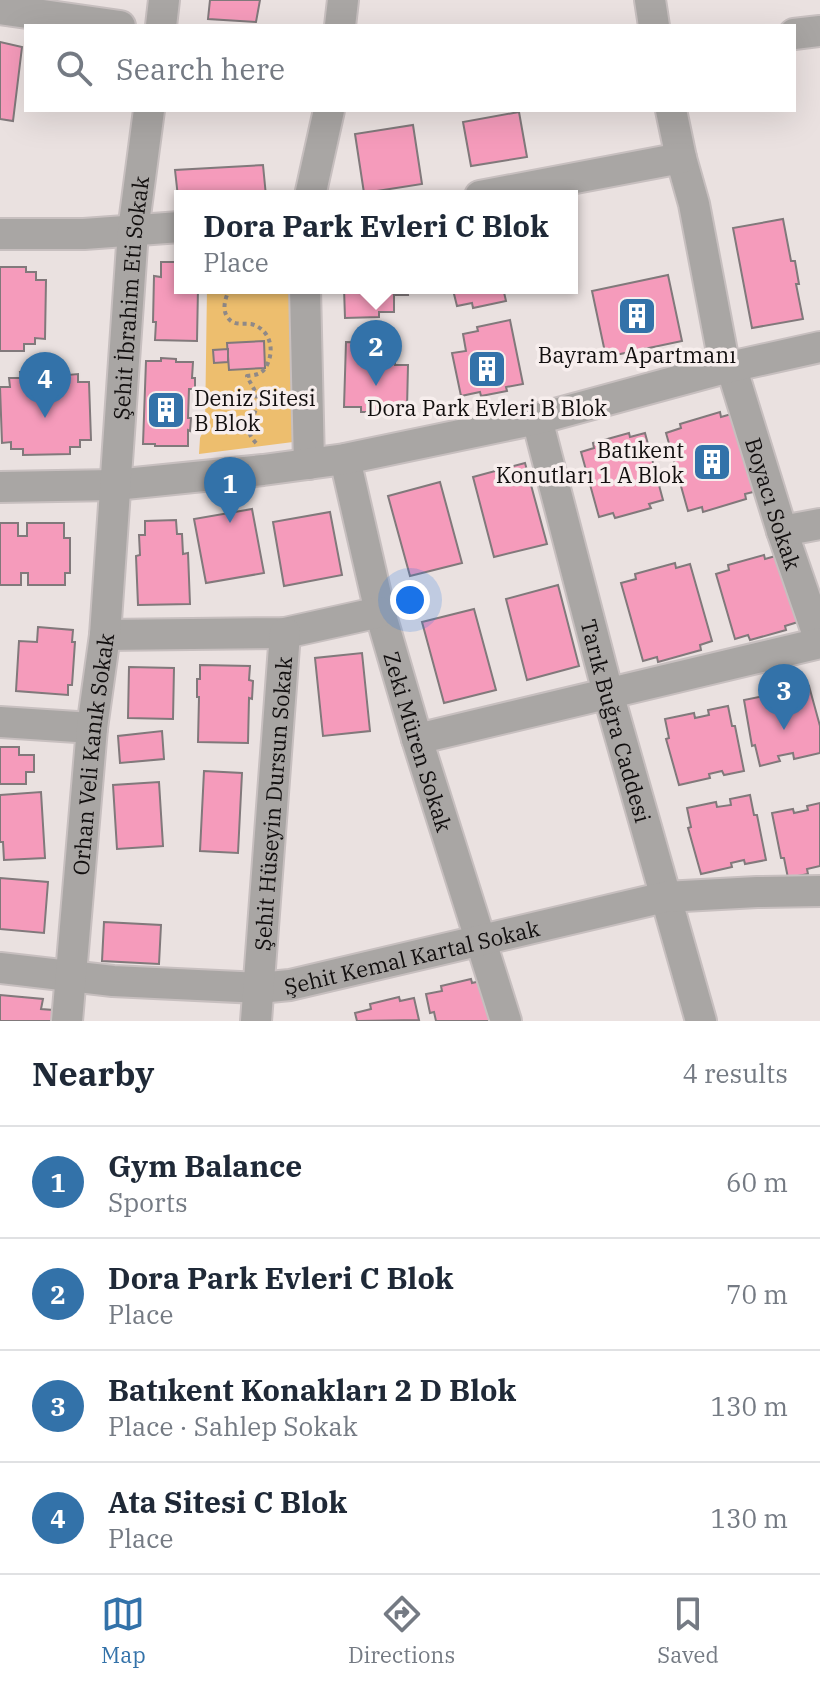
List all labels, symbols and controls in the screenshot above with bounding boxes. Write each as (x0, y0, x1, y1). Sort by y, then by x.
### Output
search box (24, 24, 796, 112)
icon: search (52, 46, 96, 90)
text: Search here (116, 49, 285, 88)
street label: Şehit İbrahim Eti Sokak (105, 174, 155, 421)
popup (174, 190, 578, 294)
text: Dora Park Evleri C Blok (203, 206, 549, 245)
text: Place (203, 245, 269, 279)
building icon: Bayram Apartmanı (616, 295, 658, 337)
pin: 2 (350, 320, 402, 386)
place label: Bayram Apartmanı (538, 340, 736, 369)
building icon: Dora Park Evleri B Blok (466, 348, 508, 390)
pin: 4 (19, 352, 71, 418)
place label: Deniz Sitesi B Blok (194, 383, 316, 437)
building icon: Deniz Sitesi B Blok (145, 389, 187, 431)
place label: Dora Park Evleri B Blok (367, 393, 607, 422)
street label: Boyacı Sokak (739, 434, 809, 574)
place label: Batıkent Konutları 1 A Blok (496, 435, 684, 489)
building icon: Batıkent Konutları 1 A Blok (691, 441, 733, 483)
pin: 1 (204, 457, 256, 523)
your location (390, 580, 430, 620)
street label: Tarık Buğra Caddesi (575, 616, 658, 826)
street label: Orhan Veli Kanık Sokak (65, 631, 120, 877)
street label: Zeki Müren Sokak (378, 648, 460, 835)
street label: Şehit Hüseyin Dursun Sokak (247, 655, 298, 952)
pin: 3 (758, 664, 810, 730)
street label: Şehit Kemal Kartal Sokak (281, 912, 542, 1000)
text: Nearby (32, 1051, 154, 1095)
text: 4 results (682, 1056, 788, 1090)
text: Gym Balance (108, 1146, 302, 1185)
text: 1 (50, 1165, 66, 1199)
text: 60 m (726, 1165, 788, 1199)
text: Sports (108, 1185, 188, 1219)
text: Dora Park Evleri C Blok (108, 1258, 454, 1297)
text: 2 (50, 1277, 66, 1311)
text: 70 m (726, 1277, 788, 1311)
text: Place (108, 1297, 173, 1331)
text: Batıkent Konakları 2 D Blok (108, 1370, 516, 1409)
text: 3 (50, 1389, 66, 1423)
text: 130 m (710, 1389, 788, 1423)
text: Place · Sahlep Sokak (108, 1409, 358, 1443)
text: Ata Sitesi C Blok (108, 1482, 347, 1521)
text: 4 (50, 1501, 66, 1535)
text: 130 m (710, 1501, 788, 1535)
text: Place (108, 1521, 173, 1555)
tab: Map (101, 1592, 146, 1669)
tab: Directions (348, 1592, 455, 1669)
tab: Saved (657, 1592, 719, 1669)

